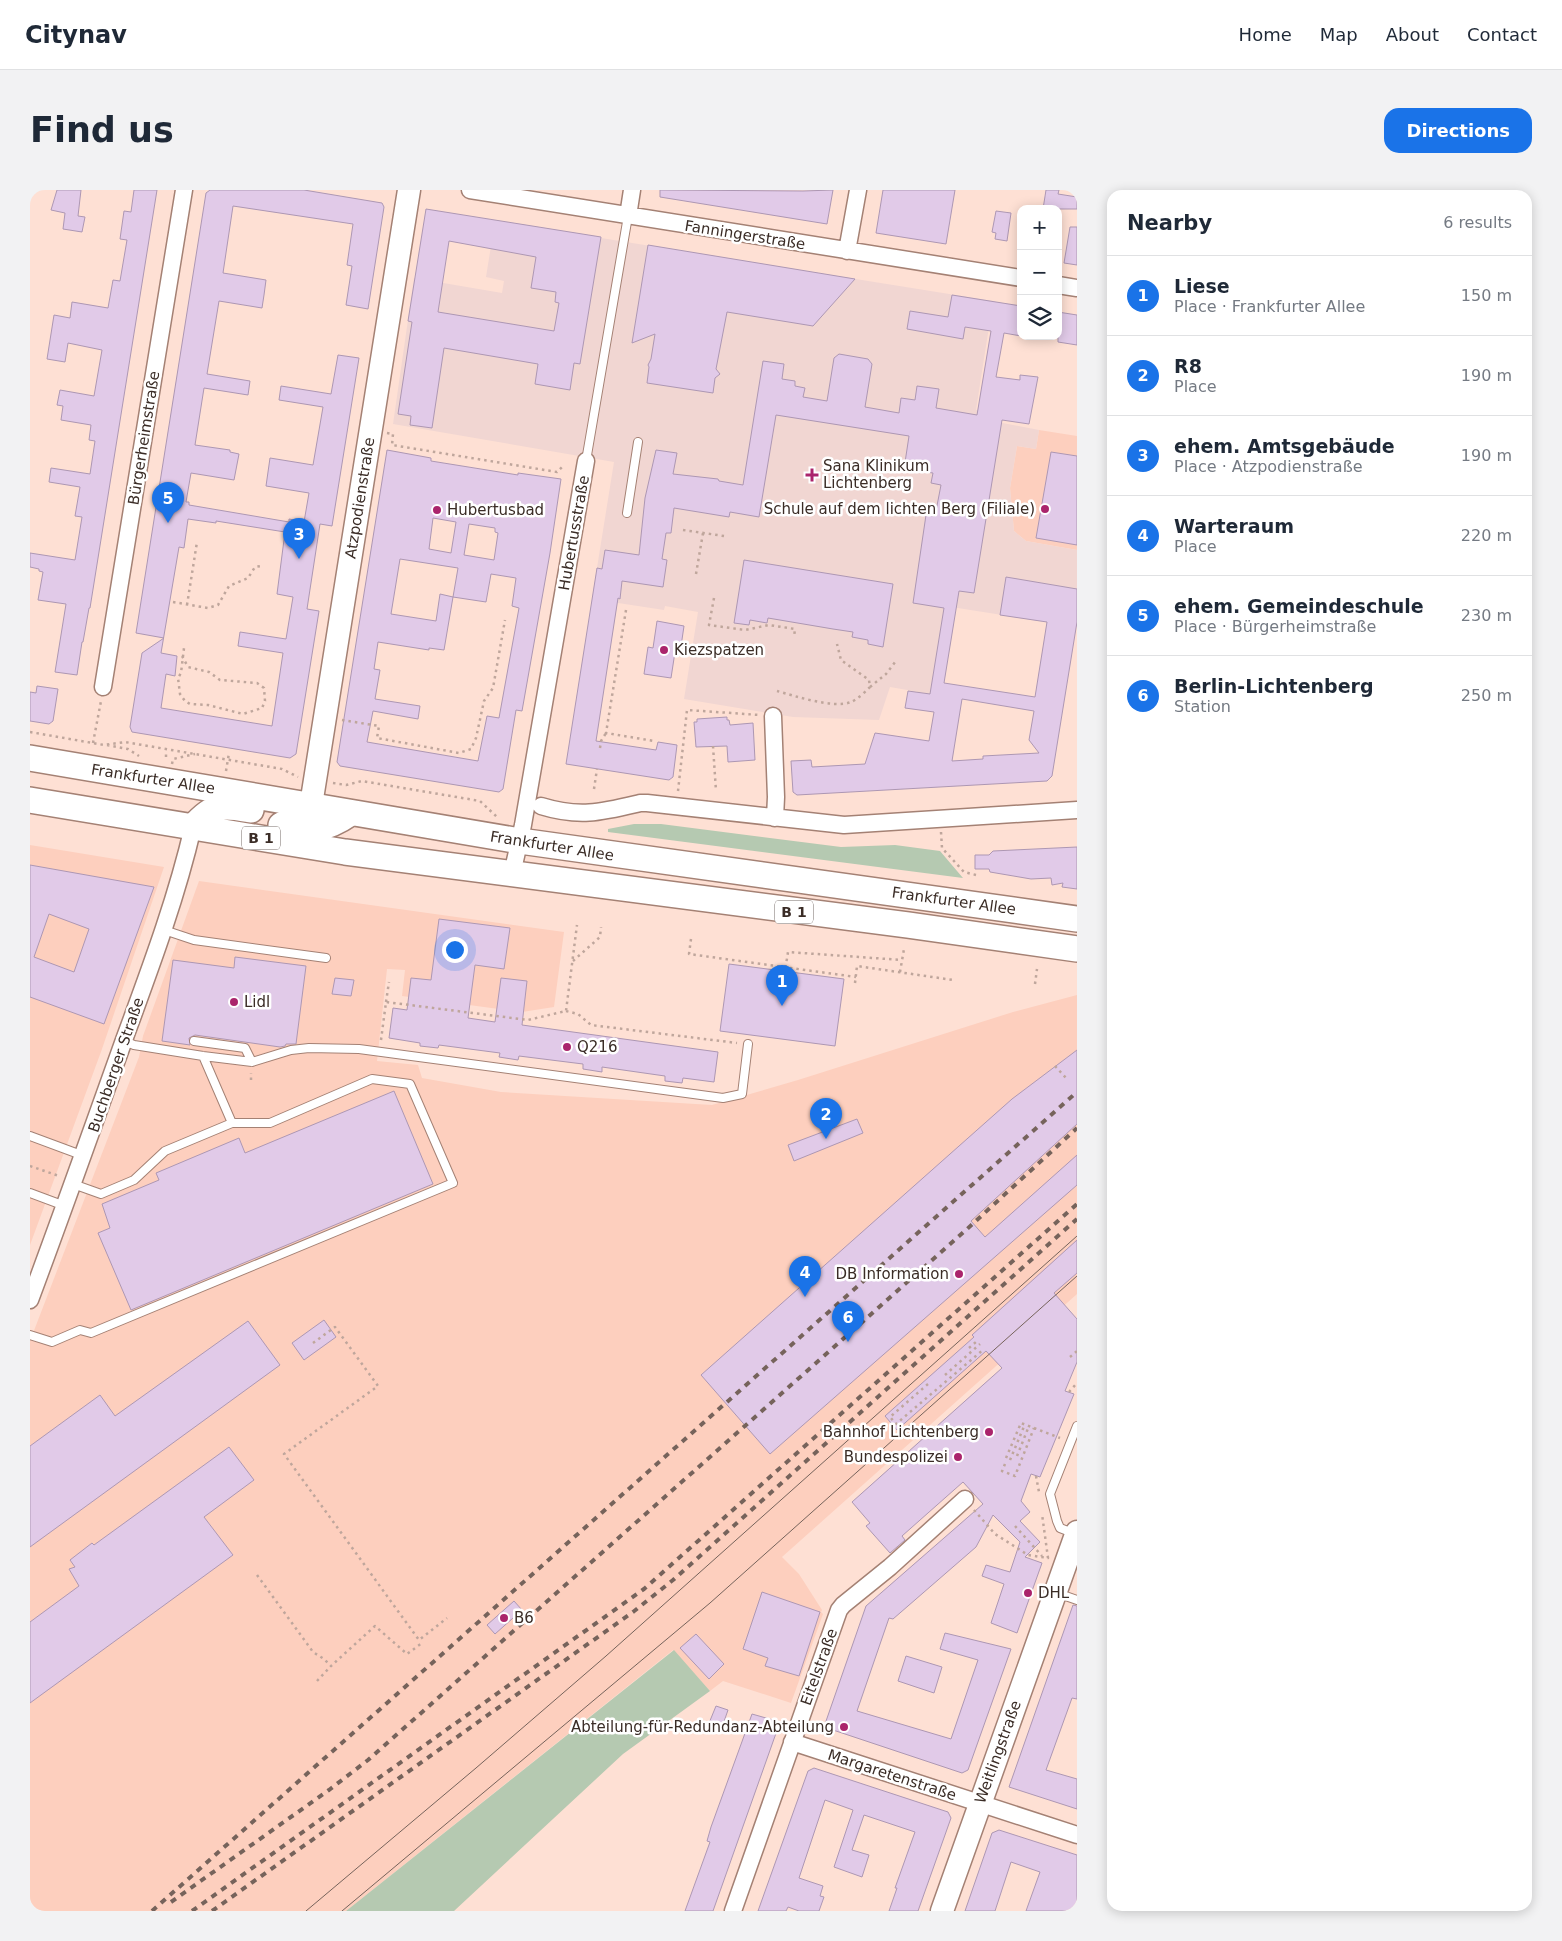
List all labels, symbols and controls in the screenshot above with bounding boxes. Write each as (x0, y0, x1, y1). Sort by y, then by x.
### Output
text: Citynav (25, 21, 127, 49)
text: Home (1239, 24, 1292, 45)
text: Map (1320, 24, 1358, 45)
text: About (1386, 24, 1439, 45)
text: Contact (1467, 24, 1537, 45)
button: Directions (1384, 108, 1532, 153)
text: Find us (30, 110, 174, 150)
map controls (1017, 205, 1062, 340)
button: + (1017, 205, 1062, 250)
text: Nearby (1127, 211, 1212, 235)
text: 6 results (1443, 213, 1512, 232)
street label: Fanningerstraße (683, 217, 807, 253)
button: − (1017, 250, 1062, 295)
text: Liese (1174, 275, 1230, 297)
text: 1 (1137, 286, 1149, 305)
text: 150 m (1461, 286, 1512, 305)
button: layers (1017, 295, 1062, 340)
text: Place · Frankfurter Allee (1174, 297, 1365, 316)
text: R8 (1174, 355, 1202, 377)
text: 2 (1137, 366, 1149, 385)
text: 190 m (1461, 366, 1512, 385)
street label: Bürgerheimstraße (125, 370, 163, 506)
text: Place (1174, 377, 1217, 396)
text: ehem. Amtsgebäude (1174, 435, 1395, 457)
street label: Atzpodienstraße (342, 436, 378, 560)
text: 3 (1137, 446, 1149, 465)
text: 190 m (1461, 446, 1512, 465)
place label: Sana Klinikum Lichtenberg (823, 457, 929, 492)
text: Place · Atzpodienstraße (1174, 457, 1363, 476)
marker: Sana Klinikum Lichtenberg (805, 468, 819, 482)
street label: Hubertusstraße (555, 474, 593, 592)
pin: 5 (152, 482, 184, 523)
place label: Schule auf dem lichten Berg (Filiale) (764, 500, 1035, 518)
place label: Hubertusbad (447, 501, 544, 519)
marker: Schule auf dem lichten Berg (Filiale) (1039, 503, 1051, 515)
marker: Hubertusbad (431, 504, 443, 516)
text: Warteraum (1174, 515, 1294, 537)
pin: 3 (283, 518, 315, 559)
text: 4 (1137, 526, 1149, 545)
text: 220 m (1461, 526, 1512, 545)
text: Place (1174, 537, 1217, 556)
text: ehem. Gemeindeschule (1174, 595, 1424, 617)
text: 5 (1137, 606, 1149, 625)
text: 230 m (1461, 606, 1512, 625)
text: Place · Bürgerheimstraße (1174, 617, 1376, 636)
place label: Kiezspatzen (674, 641, 764, 659)
marker: Kiezspatzen (658, 644, 670, 656)
text: Berlin-Lichtenberg (1174, 675, 1374, 697)
text: 6 (1137, 686, 1149, 705)
text: 250 m (1461, 686, 1512, 705)
text: Station (1174, 697, 1231, 716)
street label: Frankfurter Allee (90, 760, 216, 798)
road number: B 1 (242, 826, 280, 850)
street label: Frankfurter Allee (489, 827, 615, 865)
street label: Frankfurter Allee (891, 883, 1017, 919)
road number: B 1 (775, 900, 813, 924)
your location (442, 937, 468, 963)
pin: 1 (766, 965, 798, 1006)
place label: Lidl (244, 993, 270, 1011)
street label: Buchberger Straße (84, 995, 148, 1135)
marker: Lidl (228, 996, 240, 1008)
place label: Q216 (577, 1038, 617, 1056)
marker: Q216 (561, 1041, 573, 1053)
pin: 2 (810, 1098, 842, 1139)
pin: 4 (789, 1256, 821, 1297)
place label: DB Information (836, 1265, 949, 1283)
marker: DB Information (953, 1268, 965, 1280)
pin: 6 (832, 1301, 864, 1342)
place label: Bahnhof Lichtenberg (823, 1423, 979, 1441)
marker: Bahnhof Lichtenberg (983, 1426, 995, 1438)
place label: Bundespolizei (844, 1448, 948, 1466)
marker: Bundespolizei (952, 1451, 964, 1463)
place label: DHL (1038, 1584, 1070, 1602)
marker: DHL (1022, 1587, 1034, 1599)
place label: B6 (514, 1609, 534, 1627)
marker: B6 (498, 1612, 510, 1624)
street label: Eitelstraße (797, 1626, 841, 1708)
street label: Weitlingstraße (971, 1698, 1025, 1806)
place label: Abteilung-für-Redundanz-Abteilung (571, 1718, 834, 1736)
marker: Abteilung-für-Redundanz-Abteilung (838, 1721, 850, 1733)
street label: Margaretenstraße (825, 1746, 959, 1804)

